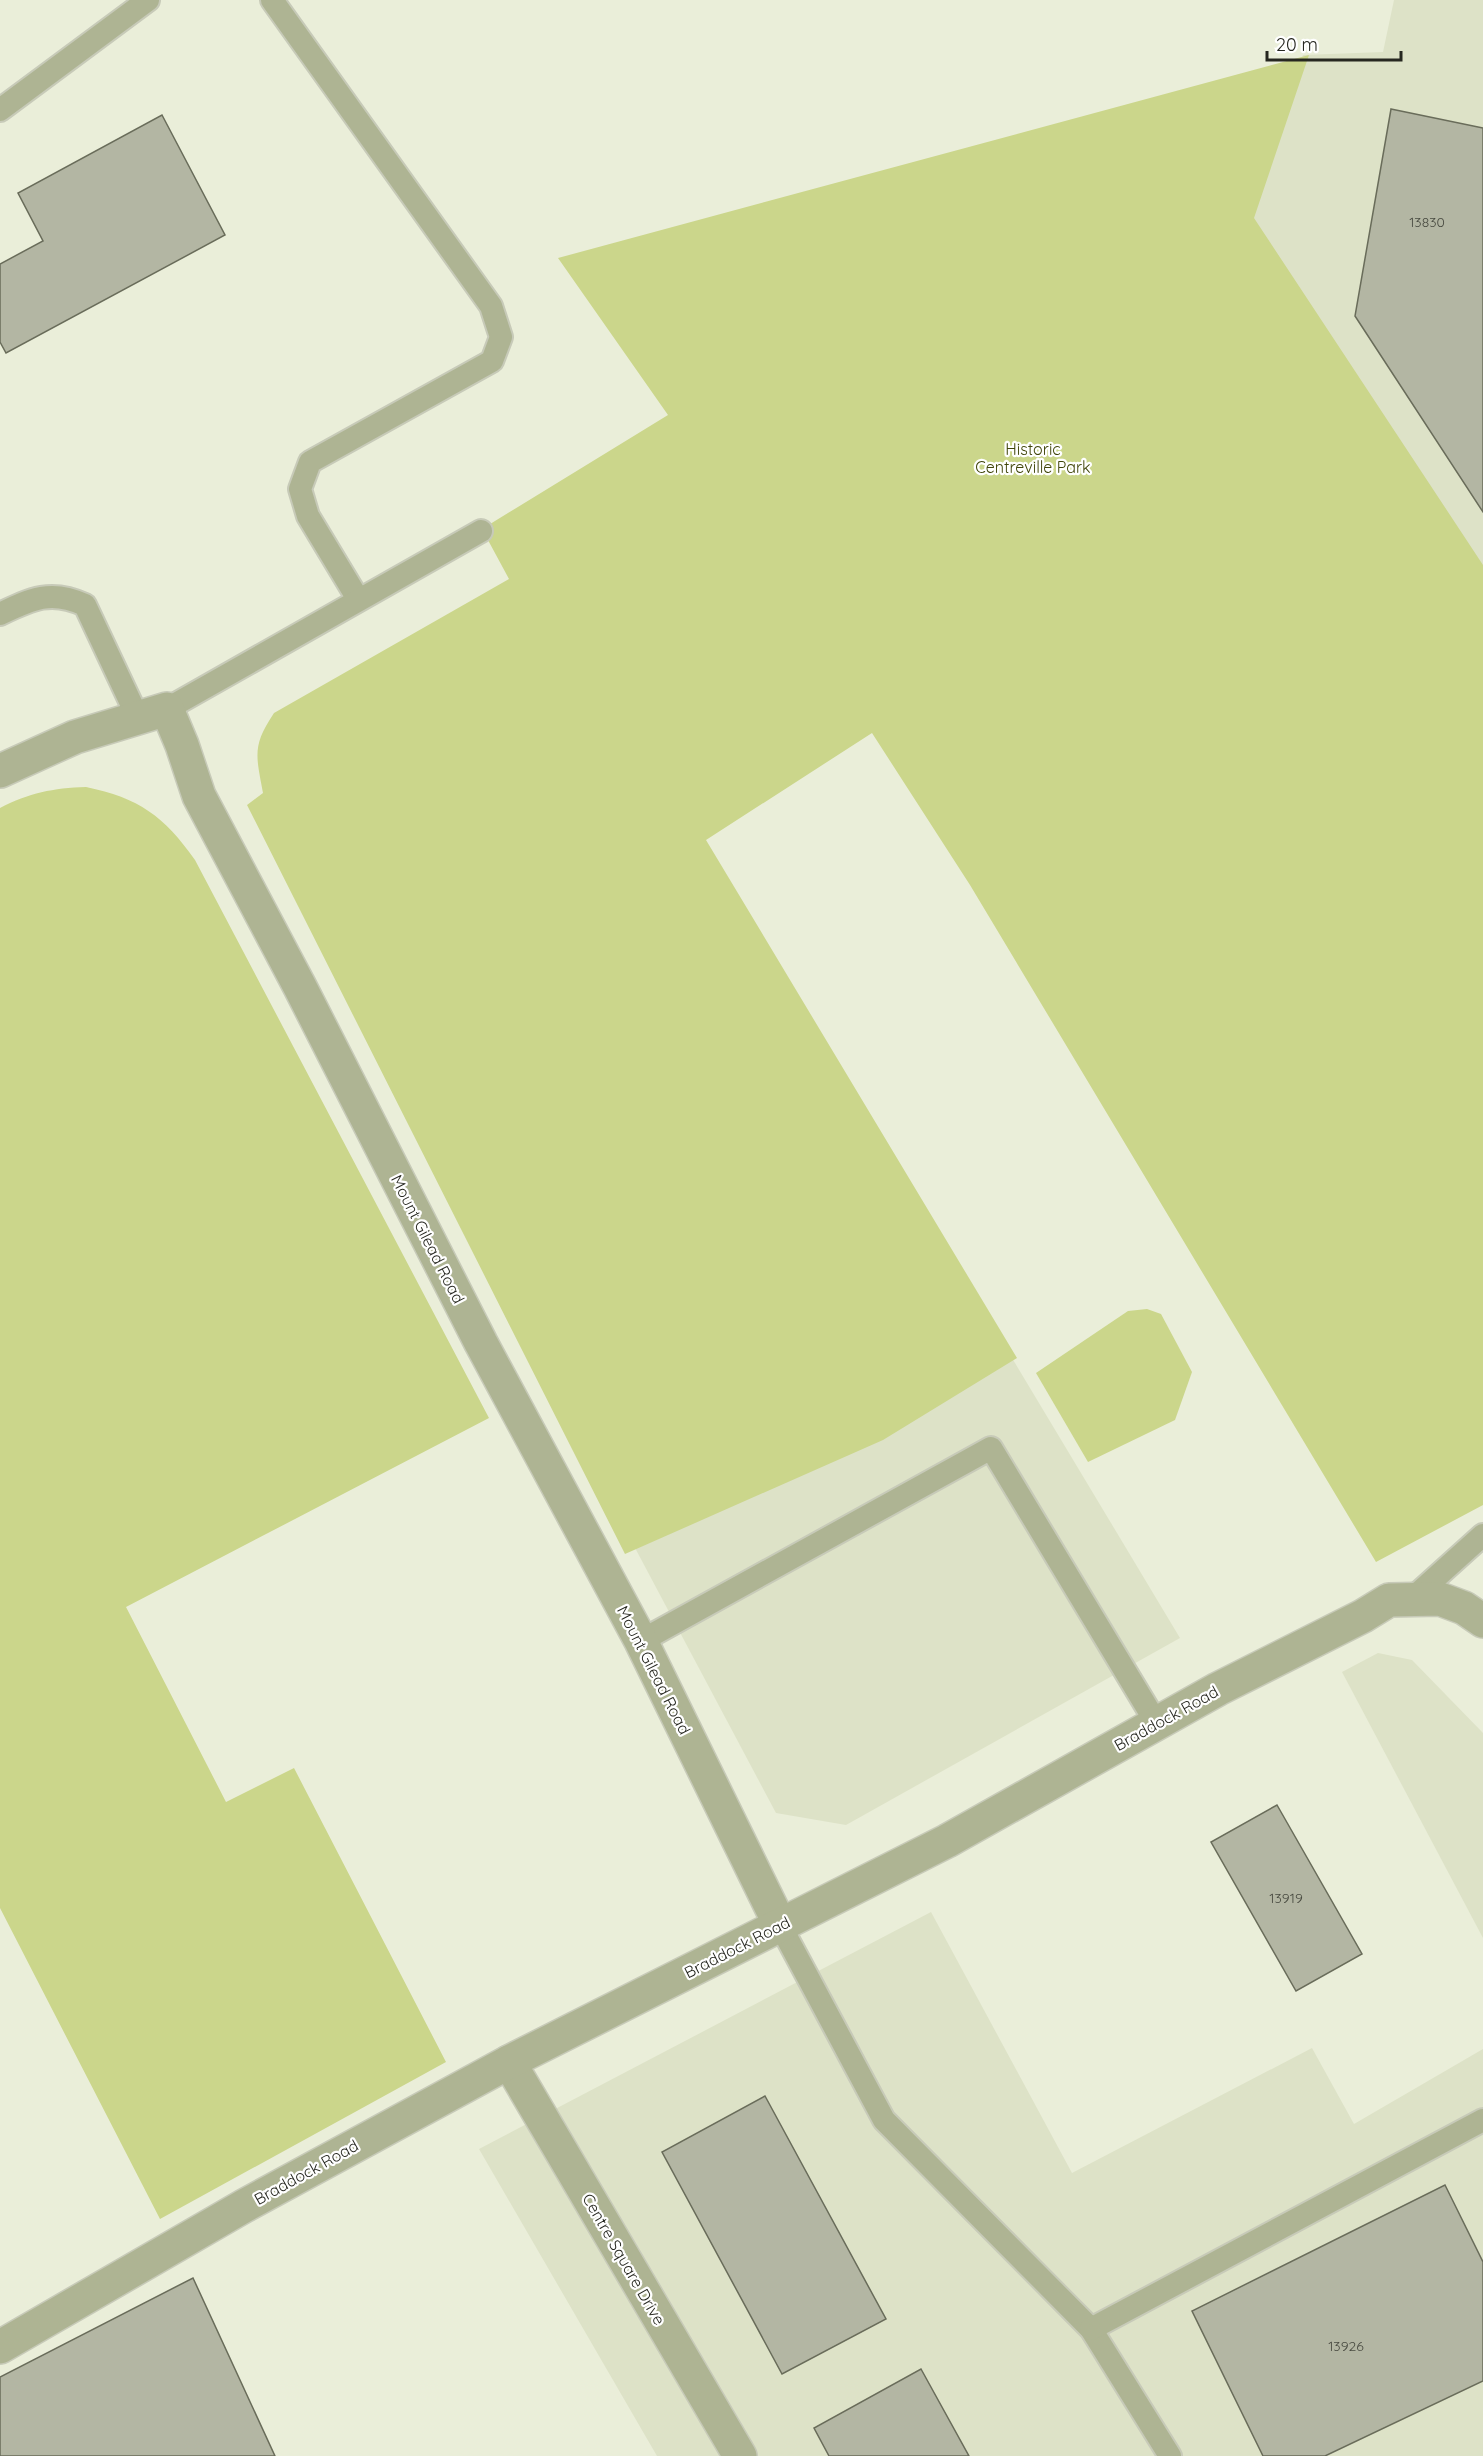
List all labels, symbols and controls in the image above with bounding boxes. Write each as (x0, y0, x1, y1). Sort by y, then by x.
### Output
scale bar (1267, 24, 1400, 62)
text: 20 m (1276, 33, 1318, 56)
house number: 13830 (1409, 213, 1445, 231)
park label: Historic Centreville Park (975, 439, 1091, 477)
street label: Mount Gilead Road (387, 1171, 469, 1307)
street label: Mount Gilead Road (613, 1602, 695, 1738)
street label: Braddock Road (1110, 1681, 1222, 1755)
house number: 13919 (1269, 1889, 1303, 1907)
street label: Braddock Road (681, 1912, 793, 1982)
street label: Braddock Road (250, 2135, 362, 2209)
street label: Centre Square Drive (578, 2190, 670, 2328)
house number: 13926 (1328, 2337, 1364, 2355)

